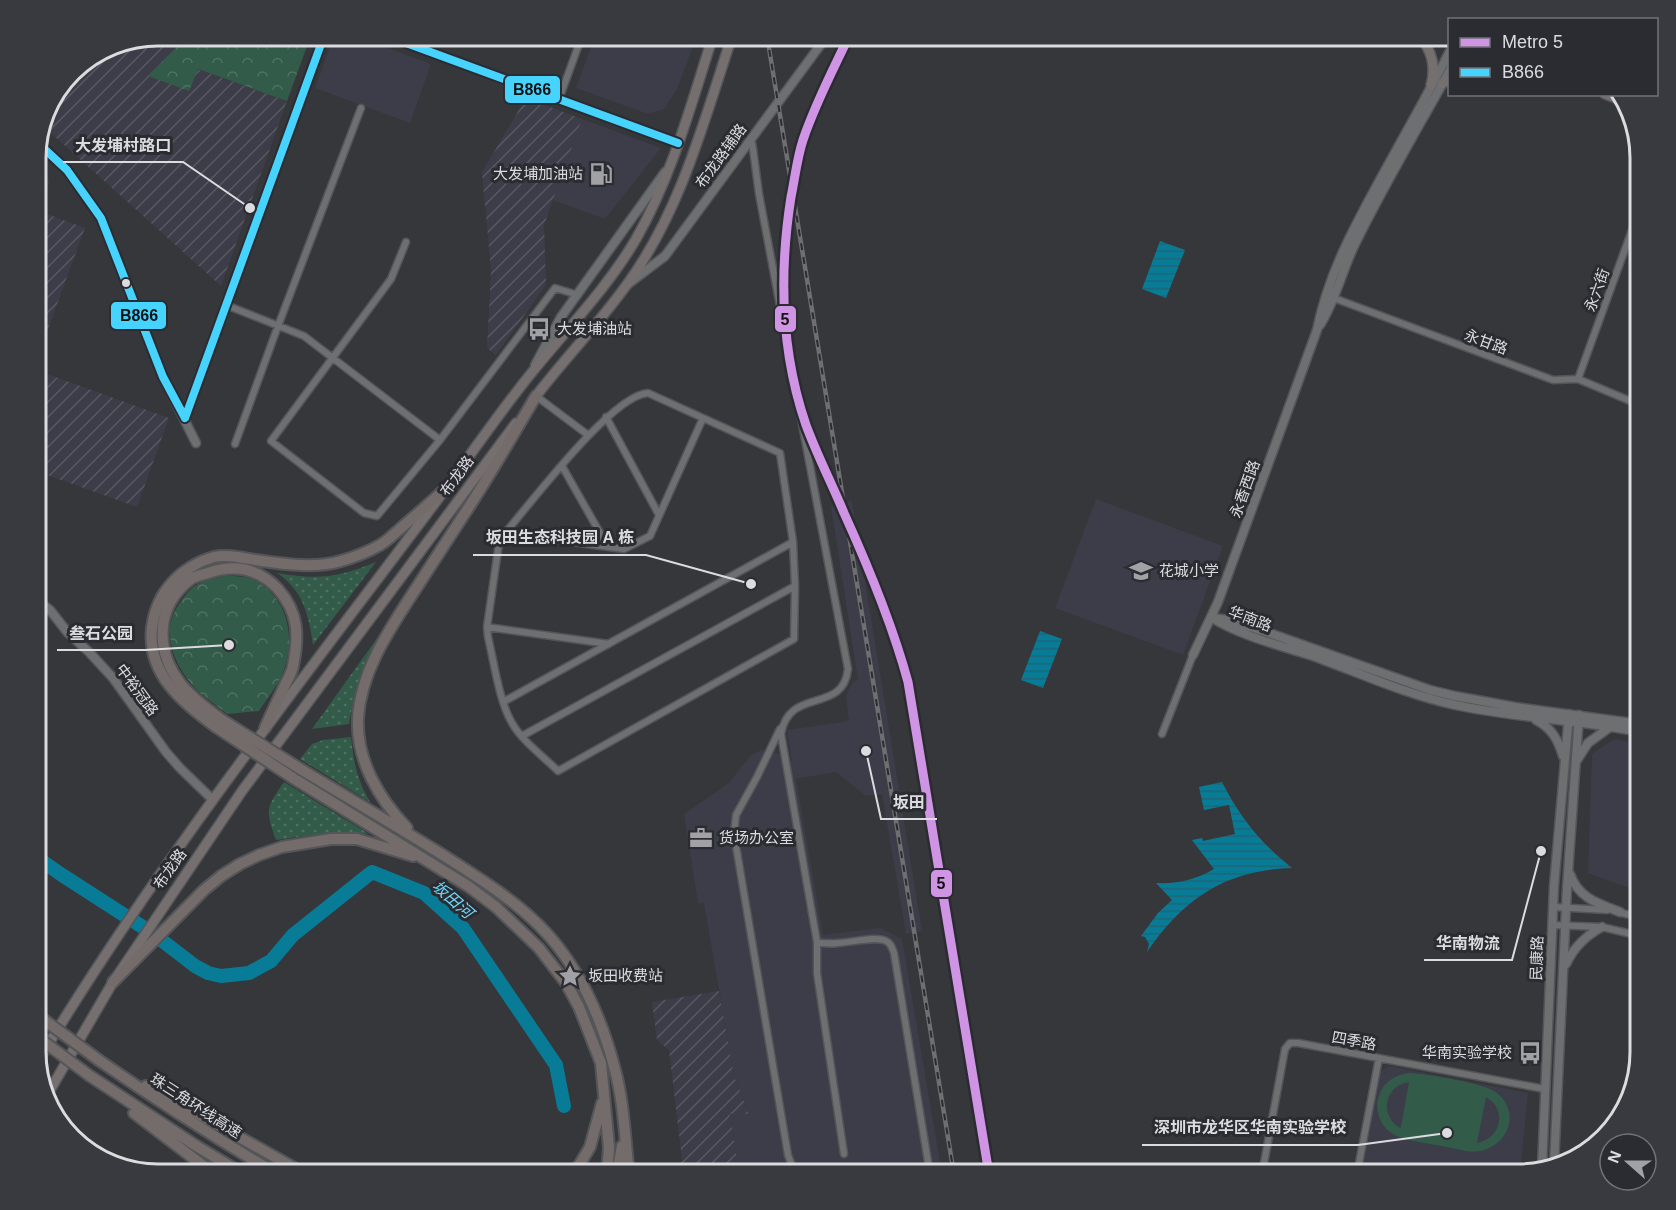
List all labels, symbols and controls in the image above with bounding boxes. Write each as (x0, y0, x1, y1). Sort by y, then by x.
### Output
legend (1448, 18, 1658, 96)
text: Metro 5 (1502, 32, 1563, 52)
text: B866 (1502, 62, 1544, 82)
line badge: B866 (504, 75, 561, 104)
text: B866 (513, 81, 551, 98)
street label: 布龙路辅路 (692, 120, 750, 191)
callout: 大发埔村路口 (63, 128, 183, 162)
text: 大发埔村路口 (75, 136, 171, 154)
fuel station icon: 大发埔加油站 (588, 161, 614, 187)
place label: 大发埔加油站 (493, 165, 583, 182)
street label: 永六街 (1581, 266, 1612, 314)
unlabelled marker (120, 277, 132, 289)
line badge: B866 (110, 301, 167, 330)
line badge: 5 (774, 305, 797, 333)
text: B866 (120, 307, 158, 324)
text: 5 (781, 311, 790, 328)
bus stop icon: 大发埔油站 (526, 316, 552, 342)
place label: 大发埔油站 (557, 320, 632, 337)
street label: 永甘路 (1462, 326, 1510, 357)
street label: 布龙路 (436, 453, 477, 499)
street label: 永香西路 (1226, 458, 1263, 520)
callout: 坂田生态科技园 A 栋 (473, 521, 646, 555)
text: 坂田生态科技园 A 栋 (486, 528, 634, 546)
school or university icon: 花城小学 (1128, 558, 1154, 584)
place label: 花城小学 (1159, 562, 1219, 579)
street label: 华南路 (1226, 603, 1274, 635)
callout: 叁石公园 (57, 616, 145, 650)
text: 叁石公园 (69, 625, 133, 642)
street label: 中裕冠路 (113, 660, 162, 719)
callout: 坂田 (881, 785, 937, 819)
text: 坂田 (893, 794, 925, 811)
office icon: 货场办公室 (688, 825, 714, 851)
place label: 货场办公室 (719, 829, 794, 846)
street label: 布龙路 (150, 845, 189, 892)
line badge: 5 (930, 869, 953, 898)
text: 5 (937, 875, 946, 892)
water label: 坂田河 (429, 877, 479, 924)
callout: 华南物流 (1424, 926, 1512, 960)
text: 华南物流 (1436, 934, 1500, 952)
street label: 民康路 (1527, 935, 1546, 981)
place icon: 坂田收费站 (557, 963, 583, 989)
place label: 坂田收费站 (588, 967, 663, 984)
street label: 四季路 (1330, 1028, 1378, 1053)
bus stop icon: 华南实验学校 (1517, 1040, 1543, 1066)
place label: 华南实验学校 (1422, 1044, 1512, 1061)
street label: 珠三角环线高速 (148, 1070, 245, 1141)
callout: 深圳市龙华区华南实验学校 (1142, 1111, 1358, 1145)
text: 深圳市龙华区华南实验学校 (1154, 1118, 1347, 1136)
north arrow (1598, 1132, 1658, 1192)
text: N (1604, 1148, 1624, 1165)

